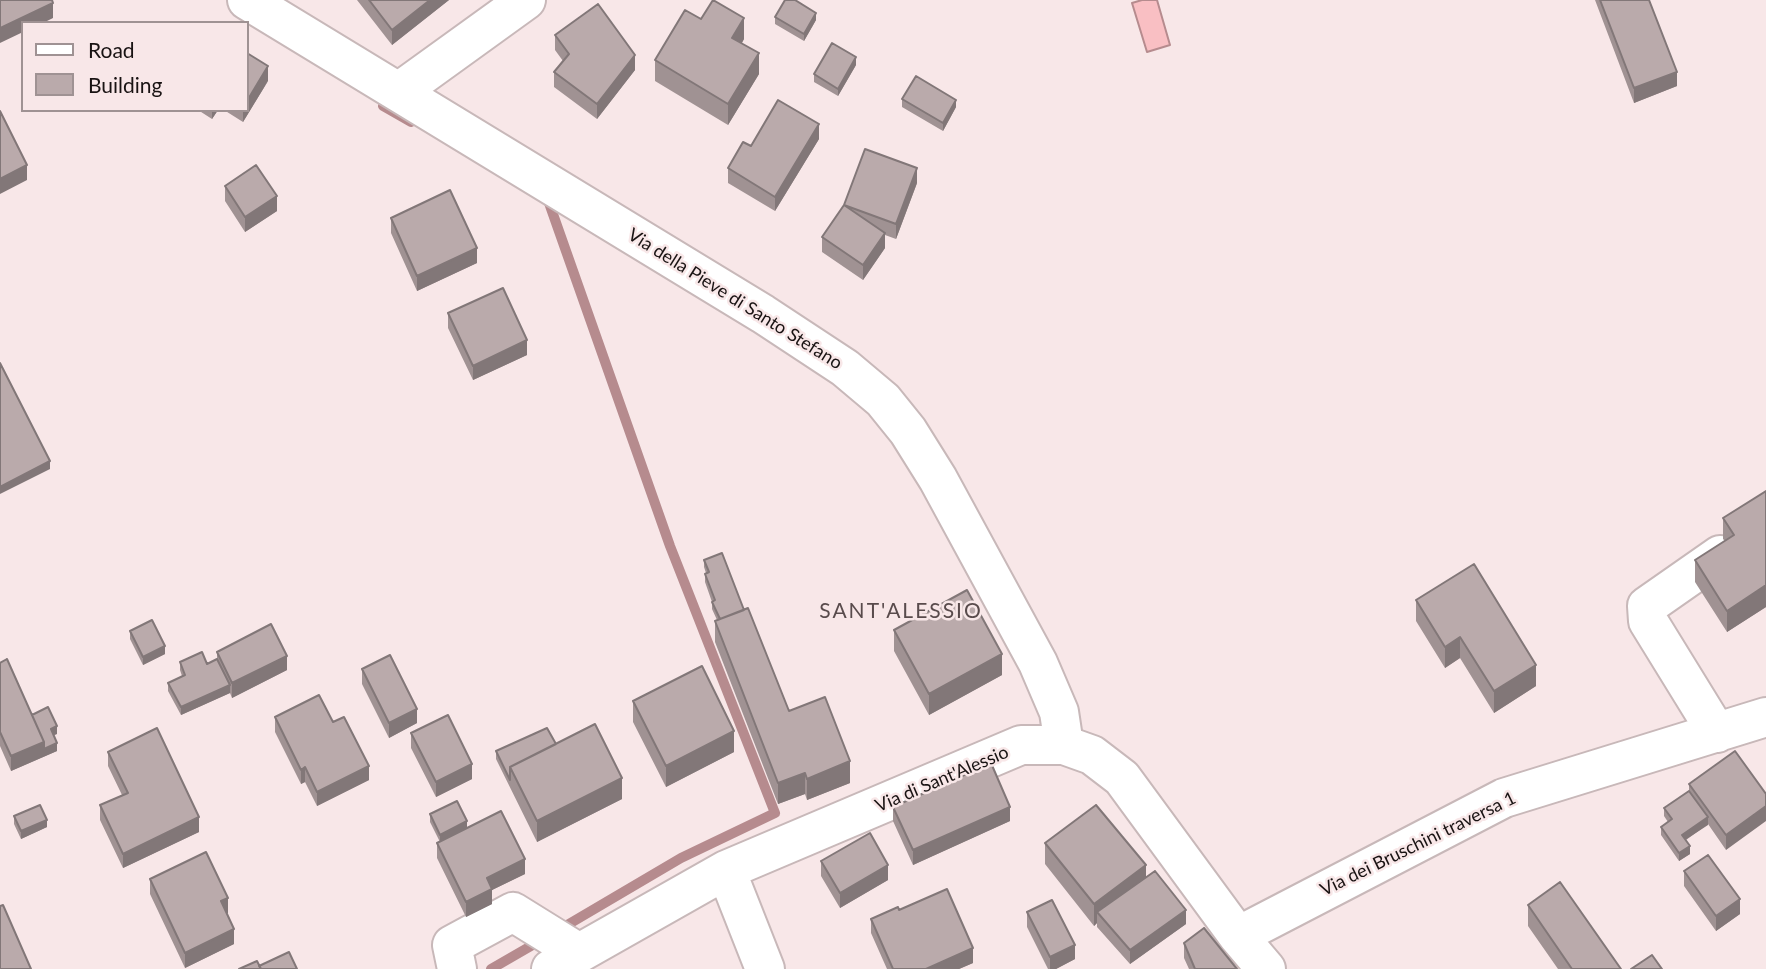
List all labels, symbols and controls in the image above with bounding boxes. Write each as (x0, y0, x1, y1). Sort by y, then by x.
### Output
legend (21, 21, 248, 112)
text: Road (88, 37, 135, 62)
text: Building (88, 72, 163, 97)
street label: Via della Pieve di Santo Stefano (624, 224, 846, 374)
district label: SANT'ALESSIO (821, 598, 981, 624)
street label: Via di Sant'Alessio (872, 741, 1012, 817)
street label: Via dei Bruschini traversa 1 (1317, 787, 1519, 901)

